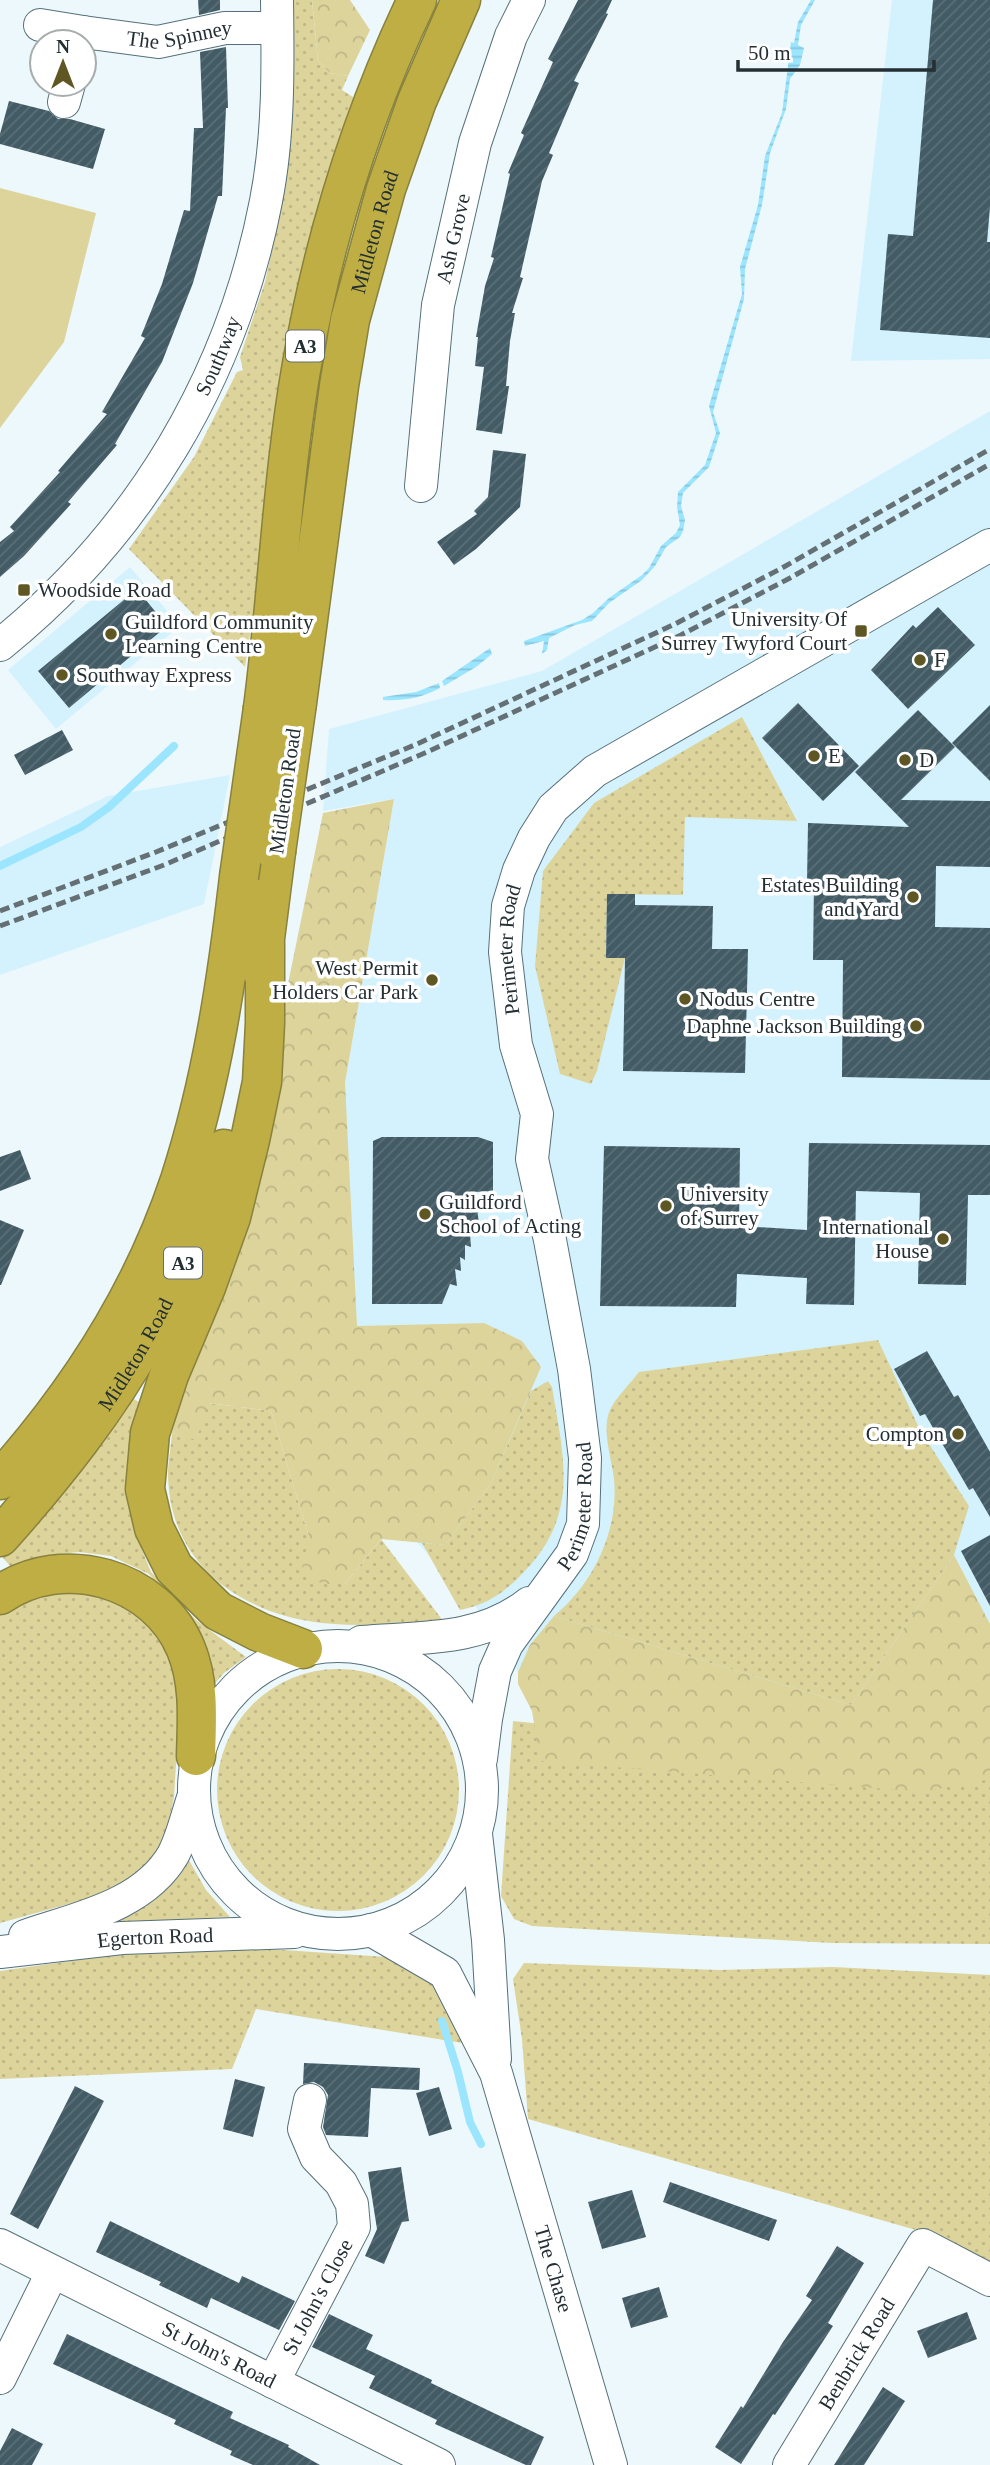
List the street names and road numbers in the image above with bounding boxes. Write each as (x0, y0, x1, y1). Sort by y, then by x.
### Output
street label: The Spinney (125, 16, 232, 54)
street label: Midleton Road (346, 167, 404, 296)
street label: Ash Grove (431, 191, 475, 286)
street label: Southway (190, 312, 246, 400)
road number: A3 (286, 330, 324, 362)
street label: Midleton Road (264, 726, 306, 855)
street label: Perimeter Road (493, 881, 526, 1016)
road number: A3 (164, 1247, 202, 1278)
street label: Midleton Road (93, 1294, 178, 1415)
street label: Perimeter Road (552, 1440, 597, 1575)
street label: Egerton Road (96, 1923, 214, 1953)
street label: The Chase (529, 2223, 578, 2315)
street label: St John's Close (277, 2235, 358, 2359)
street label: Benbrick Road (813, 2293, 900, 2414)
street label: St John's Road (158, 2316, 280, 2394)

